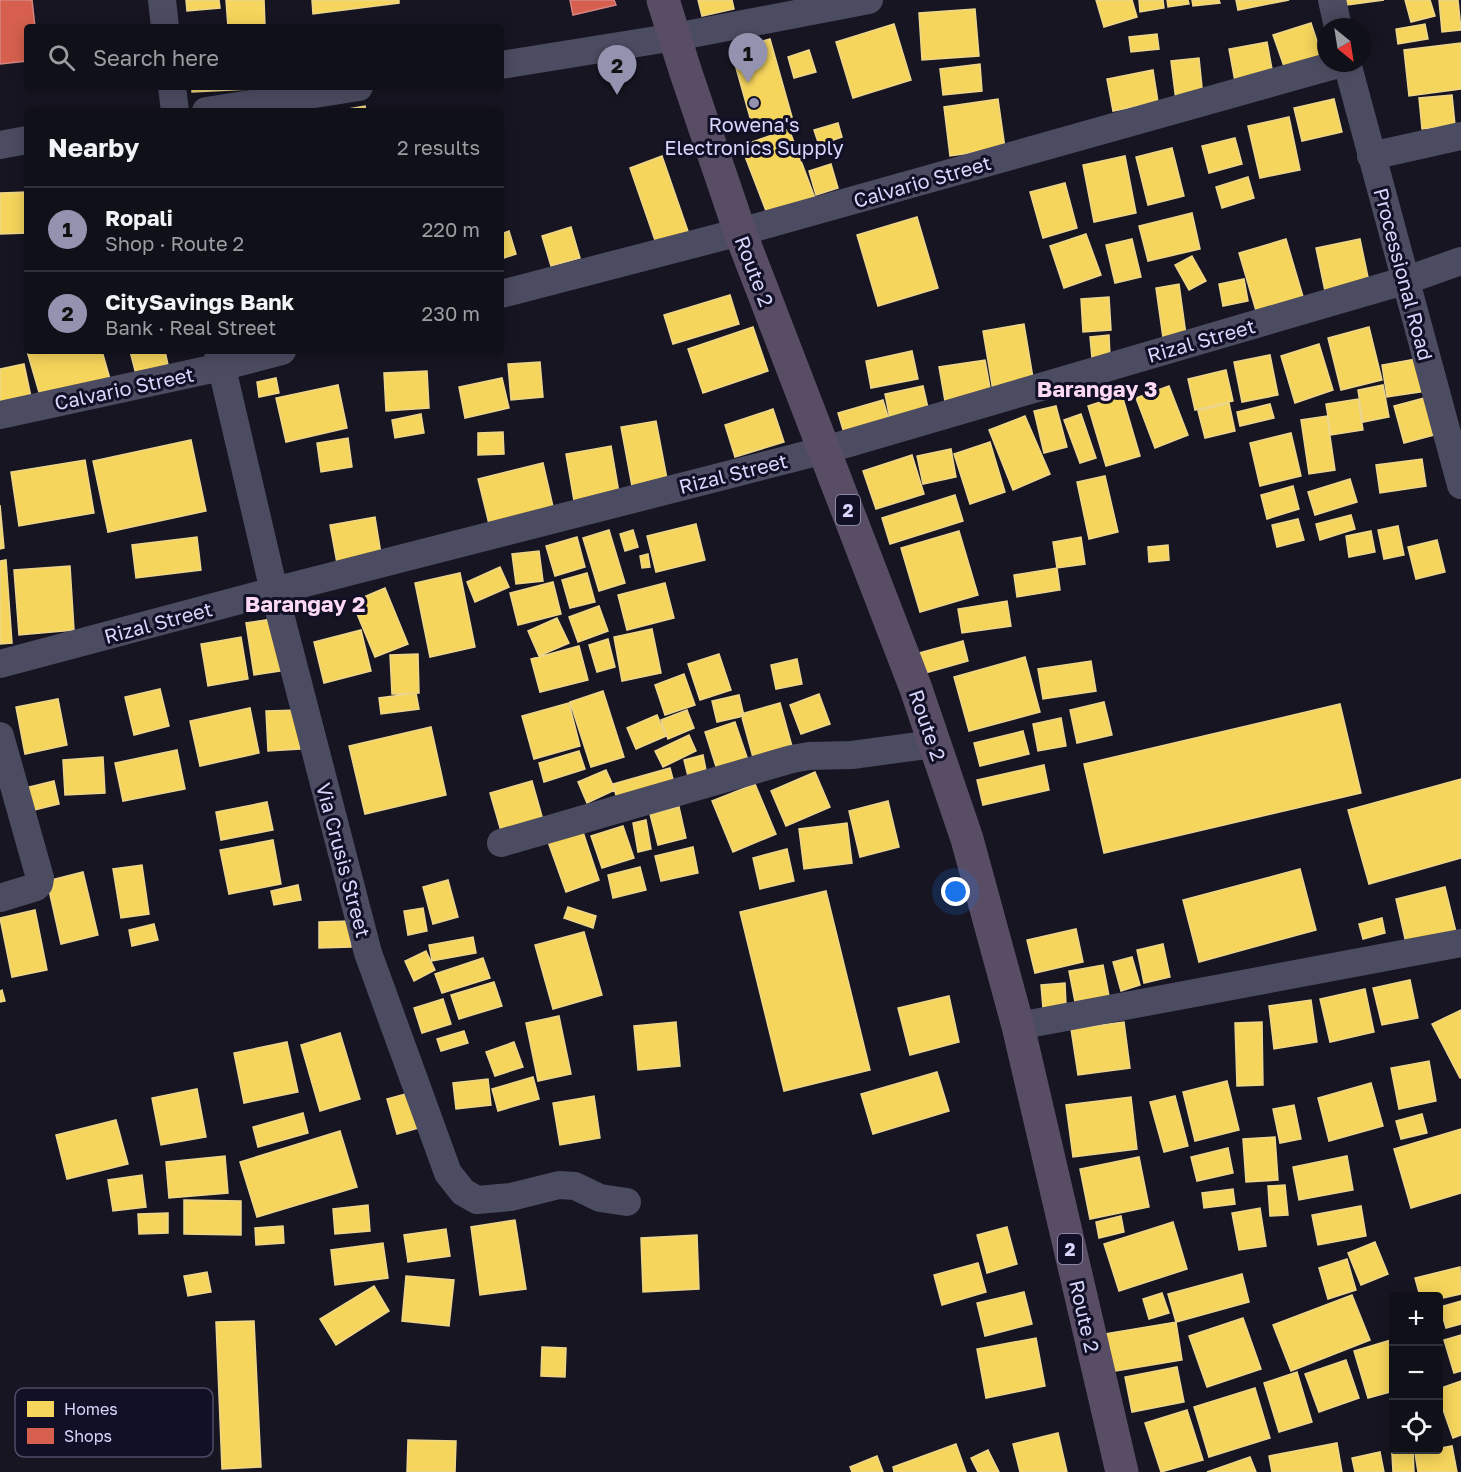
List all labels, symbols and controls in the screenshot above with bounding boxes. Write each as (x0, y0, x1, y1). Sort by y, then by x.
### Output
north arrow (1317, 18, 1371, 72)
search box (24, 24, 504, 90)
pin: 1 (728, 34, 768, 83)
icon: search (45, 41, 78, 74)
text: Search here (93, 44, 219, 71)
pin: 2 (598, 46, 636, 95)
marker: Rowena's Electronics Supply (747, 96, 761, 110)
place label: Rowena's Electronics Supply (664, 112, 844, 159)
text: Nearby (48, 132, 139, 163)
text: 2 results (397, 135, 480, 159)
street label: Calvario Street (850, 150, 994, 212)
street label: Processional Road (1369, 185, 1439, 363)
text: Ropali (105, 204, 173, 231)
text: 1 (62, 217, 73, 241)
text: 220 m (422, 217, 480, 241)
text: Shop · Route 2 (105, 231, 244, 255)
street label: Route 2 (731, 232, 779, 310)
text: CitySavings Bank (105, 288, 294, 315)
text: 2 (61, 301, 74, 325)
text: 230 m (422, 301, 480, 325)
street label: Rizal Street (1144, 313, 1258, 367)
text: Bank · Real Street (105, 315, 276, 339)
street label: Calvario Street (52, 361, 196, 415)
district label: Barangay 3 (1037, 375, 1157, 402)
street label: Rizal Street (676, 448, 790, 498)
road number: 2 (836, 495, 860, 525)
district label: Barangay 2 (245, 590, 365, 617)
street label: Rizal Street (101, 596, 215, 648)
street label: Route 2 (905, 686, 951, 764)
street label: Via Crusis Street (312, 780, 376, 940)
your location (941, 877, 970, 906)
road number: 2 (1058, 1234, 1082, 1264)
street label: Route 2 (1065, 1277, 1105, 1355)
map controls (1389, 1292, 1443, 1454)
button: + (1389, 1292, 1443, 1346)
button: − (1389, 1346, 1443, 1400)
legend (15, 1388, 213, 1457)
text: Homes (64, 1399, 118, 1419)
button: locate (1389, 1400, 1443, 1454)
text: Shops (64, 1426, 112, 1446)

